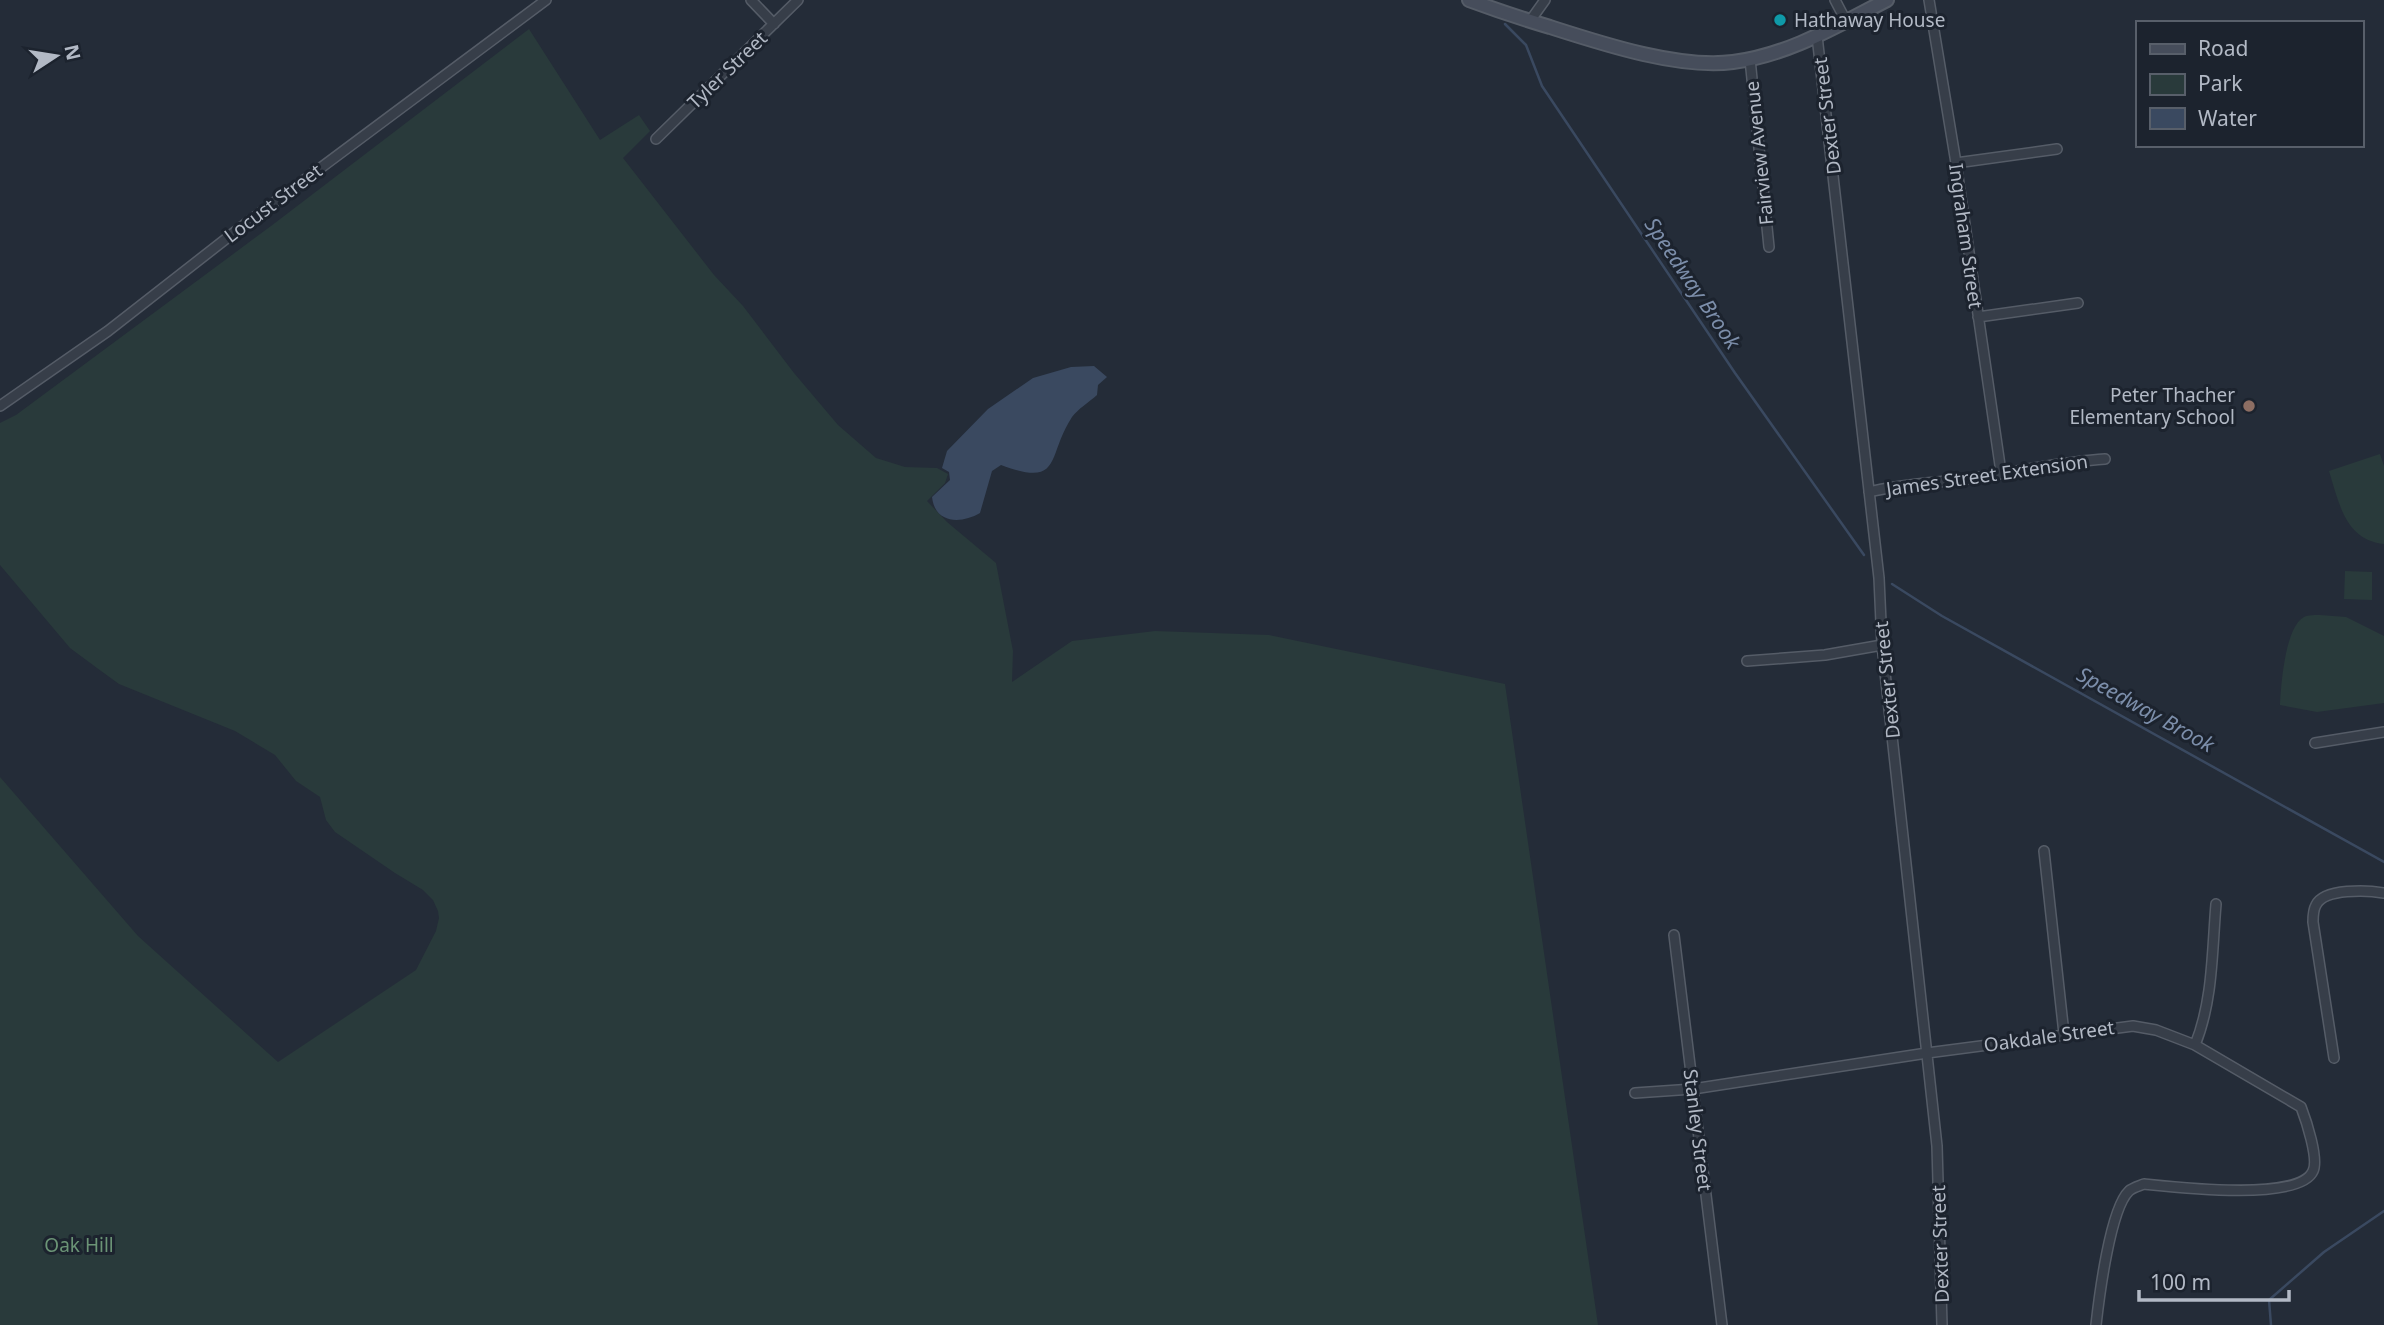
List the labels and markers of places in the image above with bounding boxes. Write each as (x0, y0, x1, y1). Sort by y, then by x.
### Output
place label: Hathaway House (1794, 7, 1945, 33)
marker: Hathaway House (1772, 12, 1788, 28)
place label: Peter Thacher Elementary School (2069, 382, 2235, 430)
marker: Peter Thacher Elementary School (2241, 398, 2257, 414)

